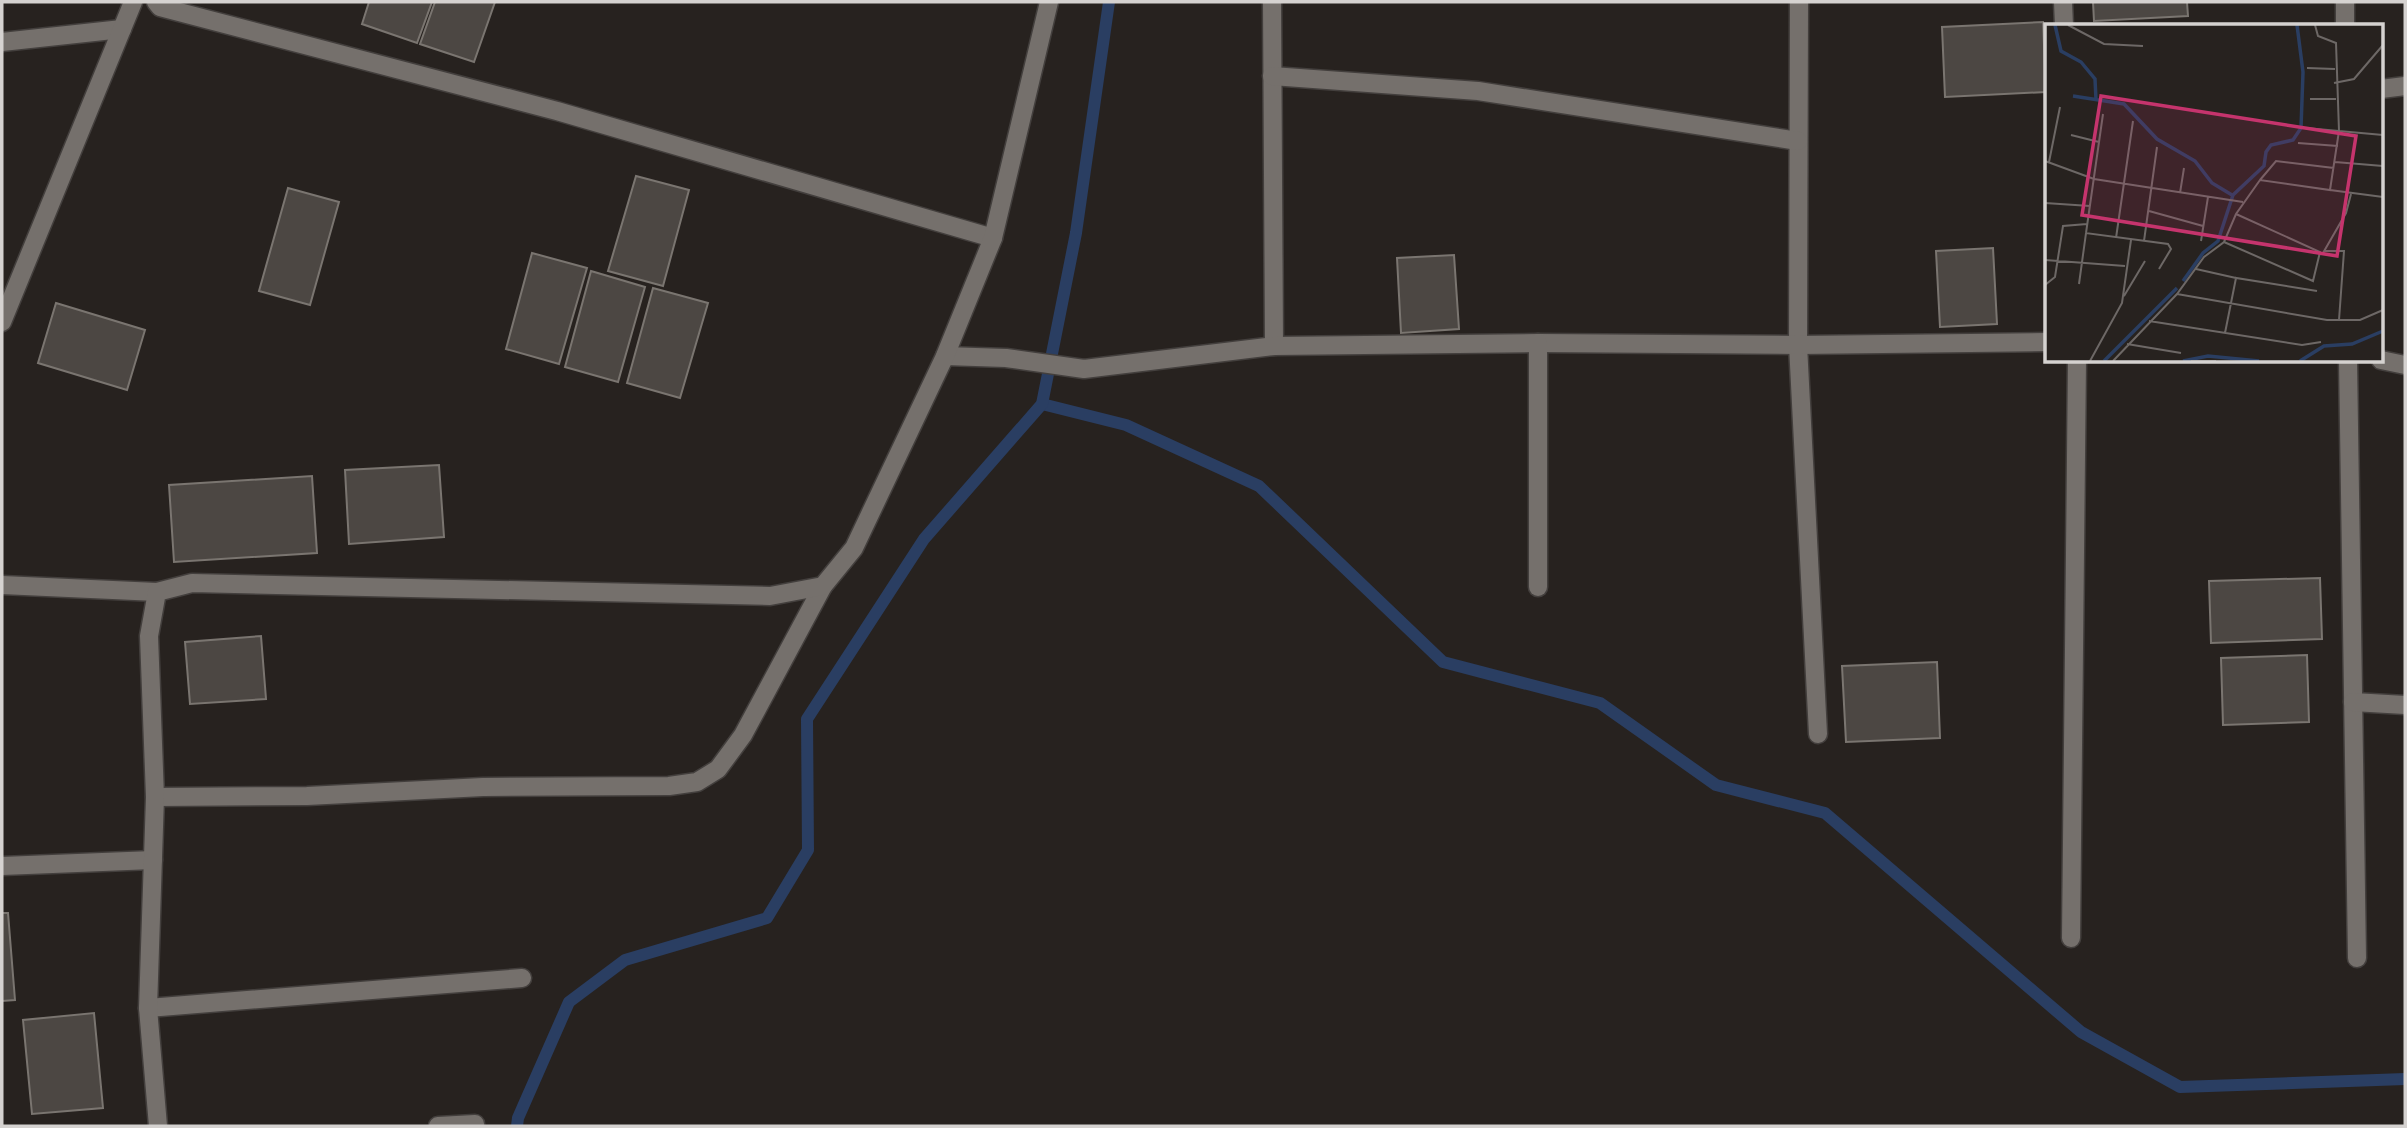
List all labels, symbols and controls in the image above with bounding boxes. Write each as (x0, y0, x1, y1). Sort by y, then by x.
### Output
inset map (2045, 24, 2382, 362)

